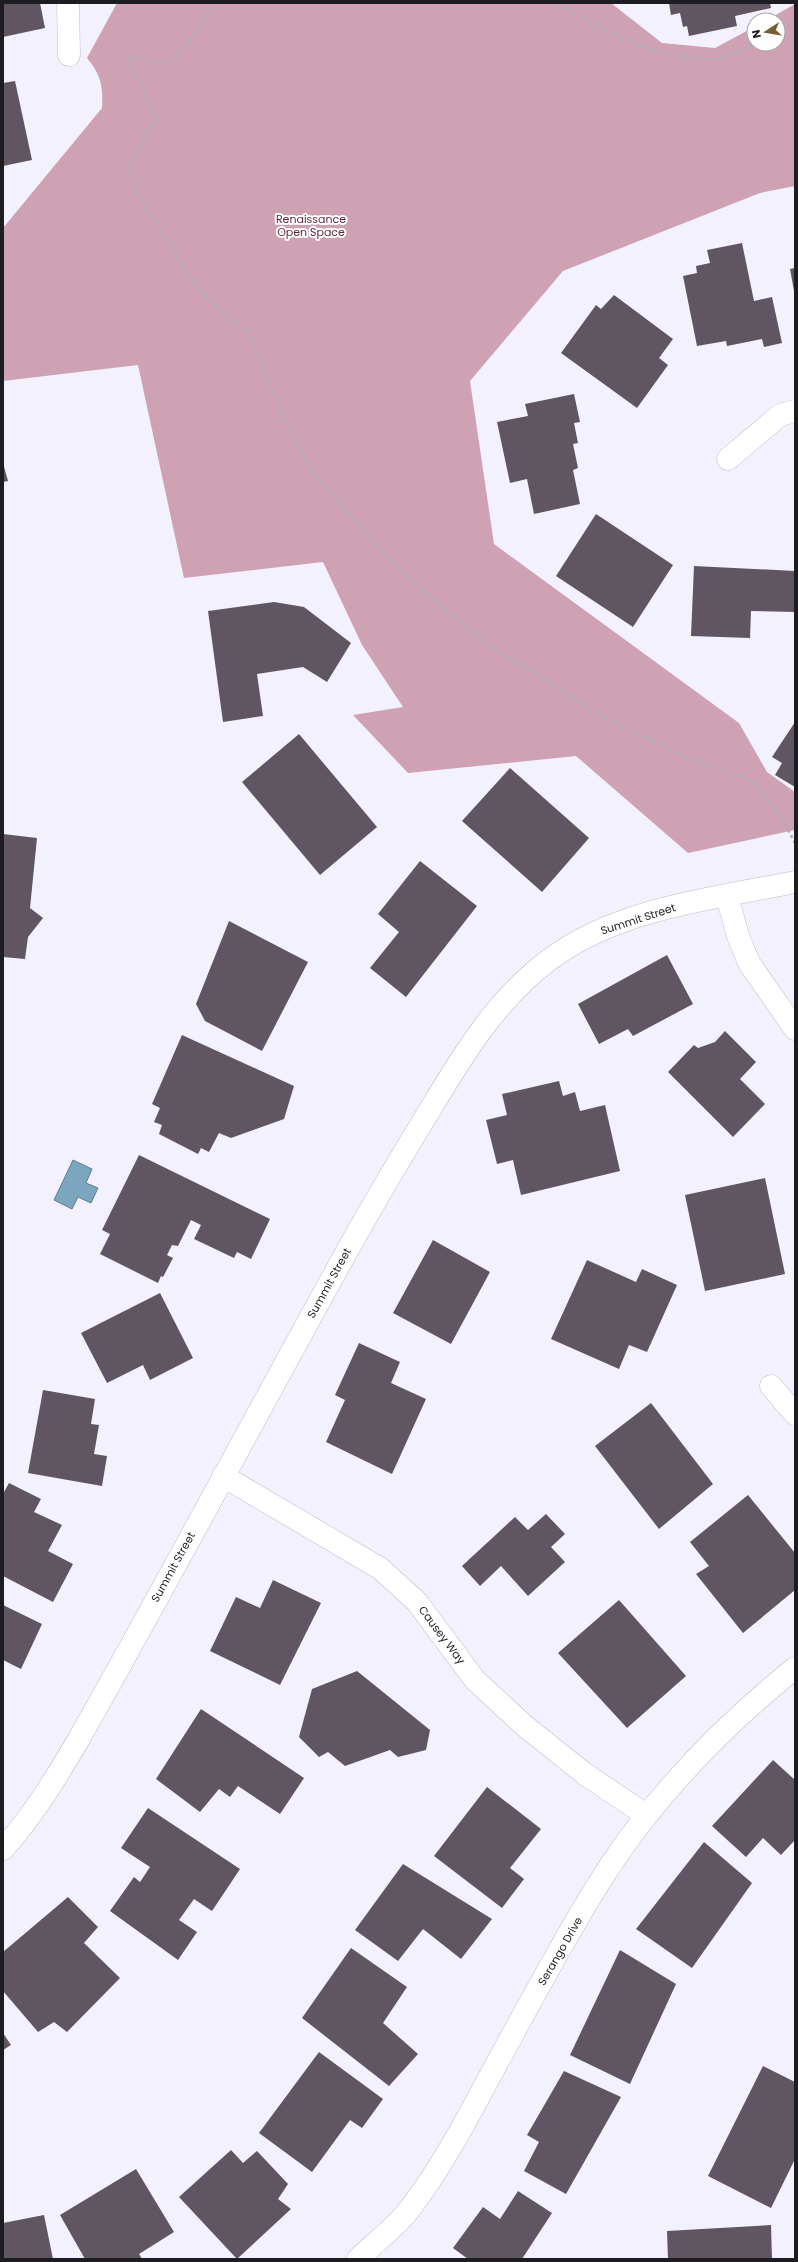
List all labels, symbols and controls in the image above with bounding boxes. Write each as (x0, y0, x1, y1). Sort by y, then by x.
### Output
north arrow (746, 12, 786, 52)
text: N (748, 28, 765, 40)
park label: Renaissance Open Space (276, 211, 346, 240)
street label: Summit Street (598, 899, 678, 939)
street label: Summit Street (303, 1245, 355, 1321)
street label: Summit Street (147, 1529, 199, 1605)
street label: Causey Way (415, 1603, 470, 1668)
street label: Serango Drive (534, 1914, 586, 1988)

